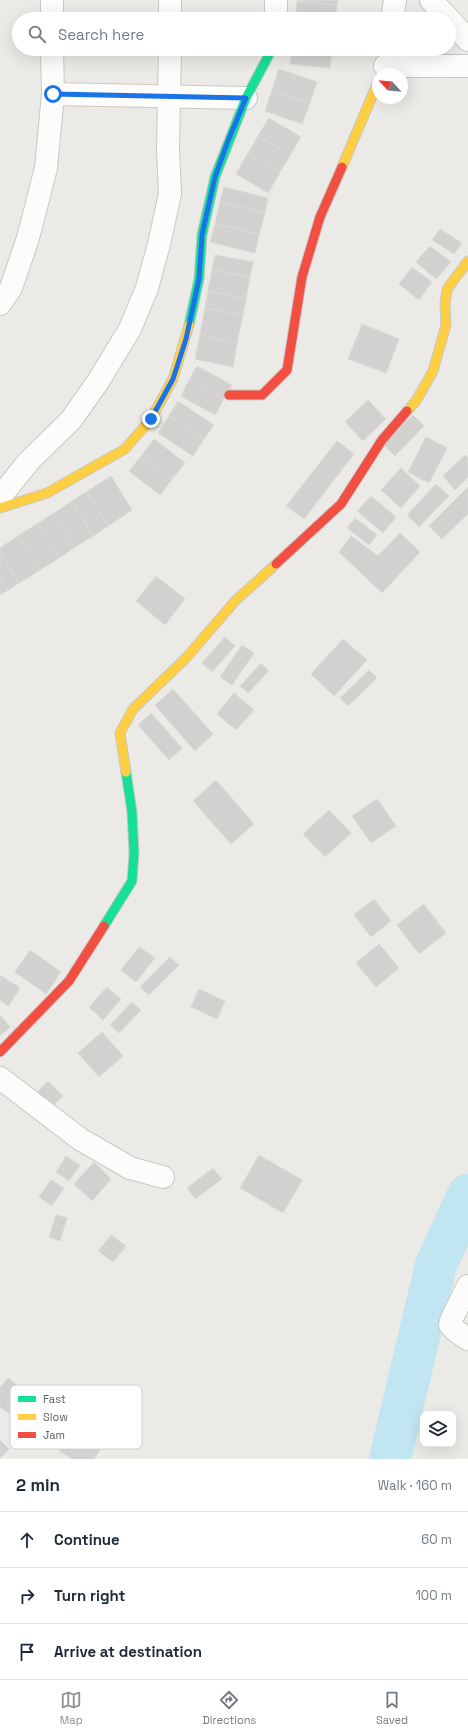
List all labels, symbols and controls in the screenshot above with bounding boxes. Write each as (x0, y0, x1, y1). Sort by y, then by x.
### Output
search box (12, 12, 456, 56)
icon: search (26, 23, 48, 45)
text: Search here (58, 25, 144, 44)
north arrow (372, 68, 408, 104)
route start (44, 85, 62, 103)
route end (142, 410, 160, 428)
legend (10, 1385, 142, 1449)
text: Fast (43, 1392, 66, 1406)
text: Slow (43, 1410, 68, 1424)
map controls (420, 1411, 456, 1447)
button: layers (420, 1411, 456, 1447)
text: Jam (43, 1428, 65, 1442)
text: 2 min (16, 1474, 60, 1496)
text: Walk · 160 m (378, 1477, 452, 1494)
icon: ahead (16, 1529, 38, 1551)
text: Continue (54, 1530, 120, 1549)
text: 60 m (421, 1531, 452, 1548)
icon: right (16, 1585, 38, 1607)
text: Turn right (54, 1586, 125, 1605)
text: 100 m (415, 1587, 452, 1604)
icon: arrive (16, 1641, 38, 1663)
text: Arrive at destination (54, 1642, 202, 1661)
tab: Map (60, 1689, 83, 1727)
tab: Directions (202, 1689, 256, 1727)
tab: Saved (376, 1689, 408, 1727)

